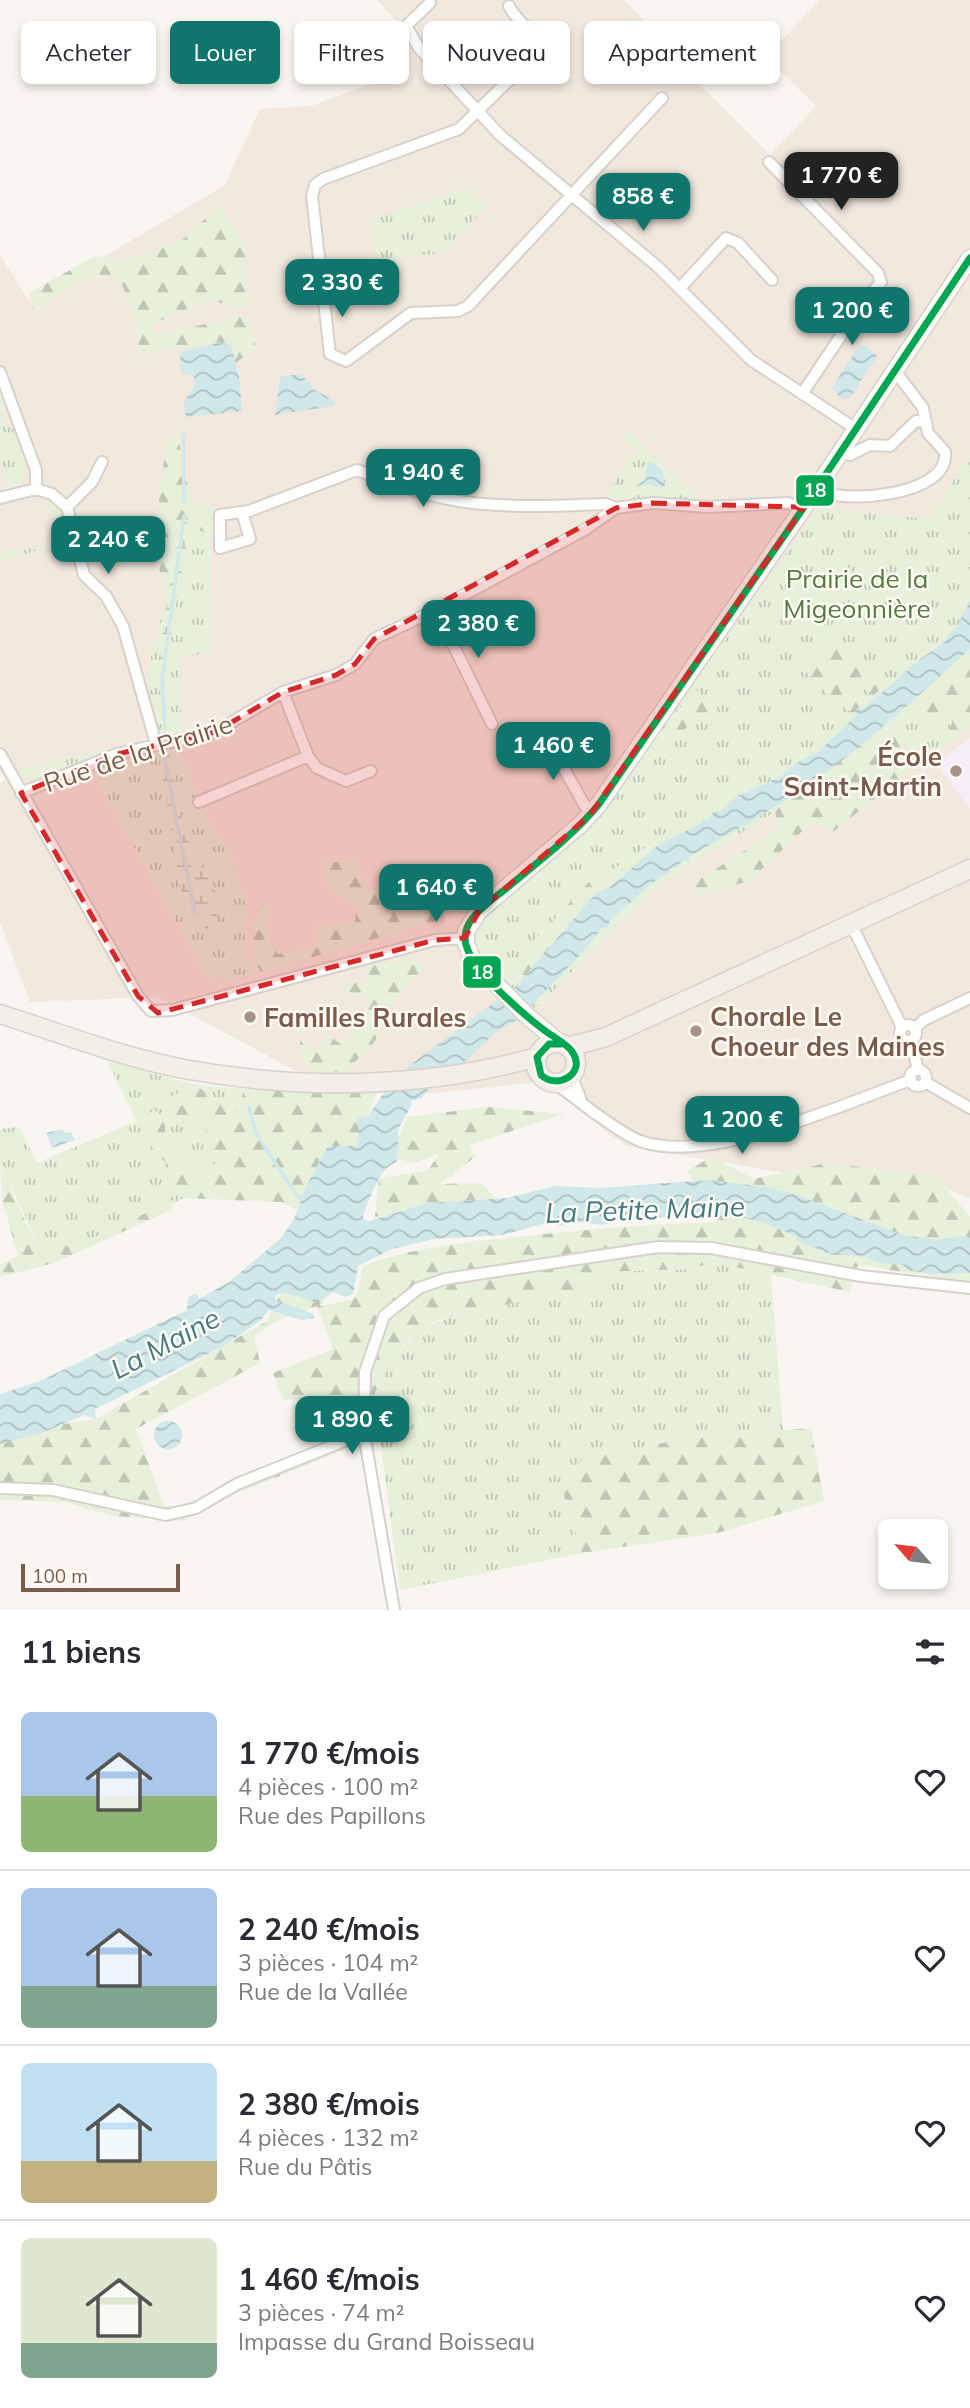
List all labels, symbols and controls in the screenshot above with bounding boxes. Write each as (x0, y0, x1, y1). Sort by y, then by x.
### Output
chip: Acheter (21, 21, 156, 84)
chip: Louer (170, 21, 280, 84)
chip: Filtres (294, 21, 409, 84)
chip: Nouveau (423, 21, 570, 84)
chip: Appartement (584, 21, 780, 84)
pin: 1 770 € (776, 152, 906, 212)
text: 1 770 € (800, 160, 882, 189)
pin: 858 € (594, 174, 692, 233)
text: 858 € (612, 181, 674, 210)
pin: 2 330 € (277, 260, 407, 319)
text: 2 330 € (301, 267, 383, 296)
pin: 1 200 € (787, 288, 917, 347)
text: 1 200 € (811, 295, 893, 324)
pin: 1 940 € (358, 449, 488, 509)
text: 1 940 € (382, 457, 464, 486)
line badge: 18 (795, 474, 835, 507)
text: 18 (804, 478, 826, 502)
pin: 2 240 € (43, 516, 173, 576)
text: 2 240 € (67, 524, 149, 553)
park label: Prairie de la Migeonnière (783, 562, 931, 625)
pin: 2 380 € (413, 600, 543, 660)
text: 2 380 € (437, 608, 519, 637)
street label: Rue de la Prairie (39, 707, 237, 799)
pin: 1 460 € (488, 722, 618, 782)
text: 1 460 € (512, 730, 594, 759)
place label: École Saint-Martin (784, 740, 942, 803)
marker: École Saint-Martin (948, 763, 964, 779)
pin: 1 640 € (371, 864, 501, 924)
text: 1 640 € (395, 872, 477, 901)
line badge: 18 (462, 955, 502, 989)
text: 18 (471, 960, 493, 984)
place label: Chorale Le Choeur des Maines (710, 1000, 945, 1063)
place label: Familles Rurales (264, 1001, 467, 1034)
marker: Familles Rurales (242, 1009, 258, 1025)
marker: Chorale Le Choeur des Maines (688, 1023, 704, 1039)
pin: 1 200 € (677, 1096, 807, 1156)
text: 1 200 € (701, 1104, 783, 1133)
water label: La Petite Maine (544, 1188, 746, 1230)
water label: La Maine (104, 1300, 226, 1386)
pin: 1 890 € (287, 1396, 417, 1456)
text: 1 890 € (311, 1404, 393, 1433)
north arrow (878, 1519, 948, 1589)
map controls (878, 1519, 948, 1589)
scale bar (21, 1561, 180, 1593)
text: 100 m (32, 1564, 88, 1588)
text: 11 biens (21, 1633, 141, 1671)
icon: filters (911, 1633, 949, 1671)
text: 1 770 €/mois (238, 1734, 420, 1772)
icon: home (77, 1740, 161, 1824)
icon: heart (911, 1763, 949, 1801)
text: 4 pièces · 100 m² (238, 1772, 418, 1801)
text: Rue des Papillons (238, 1801, 426, 1830)
text: 2 240 €/mois (238, 1910, 420, 1948)
icon: home (77, 1916, 161, 2000)
icon: heart (911, 1939, 949, 1977)
text: 3 pièces · 104 m² (238, 1948, 418, 1977)
text: Rue de la Vallée (238, 1977, 408, 2006)
text: 2 380 €/mois (238, 2085, 420, 2123)
icon: home (77, 2091, 161, 2175)
icon: heart (911, 2114, 949, 2152)
text: 4 pièces · 132 m² (238, 2123, 418, 2152)
text: Rue du Pâtis (238, 2152, 372, 2181)
text: 1 460 €/mois (238, 2260, 420, 2298)
icon: home (77, 2266, 161, 2350)
icon: heart (911, 2289, 949, 2327)
text: 3 pièces · 74 m² (238, 2298, 405, 2327)
text: Impasse du Grand Boisseau (238, 2327, 535, 2356)

